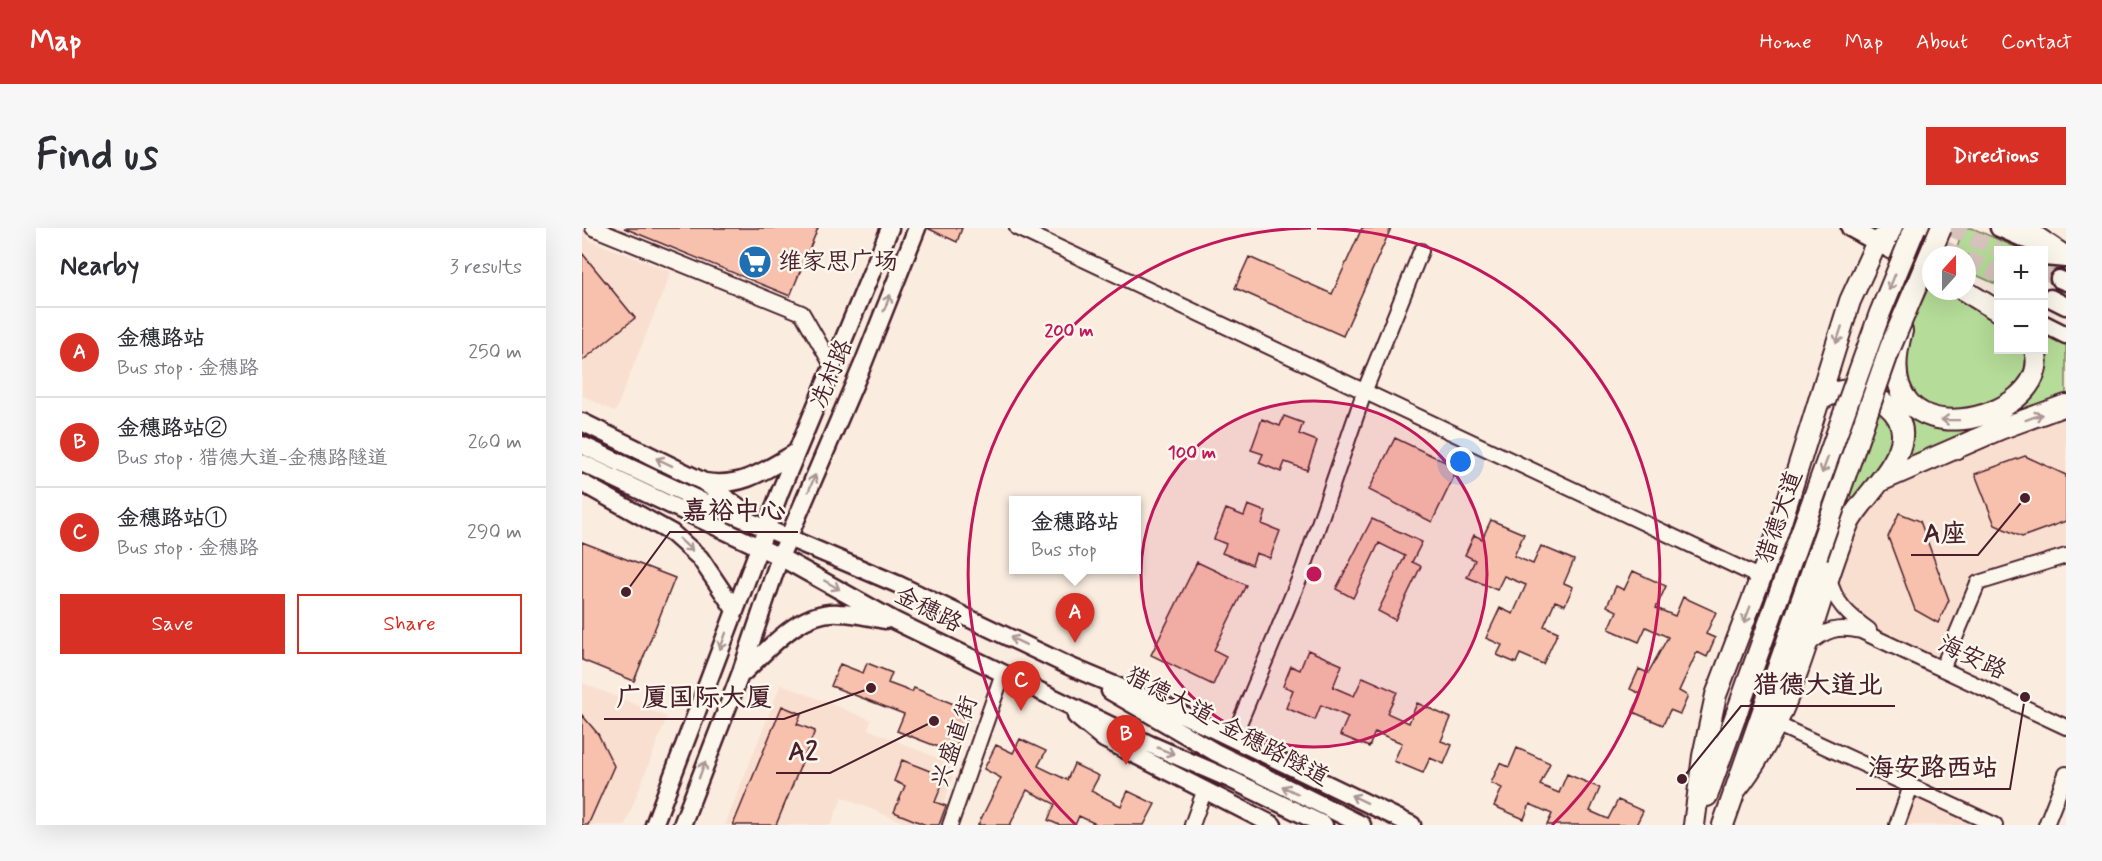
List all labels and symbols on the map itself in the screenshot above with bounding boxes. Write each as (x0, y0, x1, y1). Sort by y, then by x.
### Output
supermarket icon: 维家思广场 (737, 244, 773, 280)
north arrow (1922, 246, 1976, 300)
place label: 维家思广场 (778, 247, 898, 278)
one-way arrow (1886, 272, 1897, 290)
one-way arrow (882, 295, 893, 313)
text: 200 m (1044, 319, 1094, 343)
one-way arrow (1833, 325, 1844, 344)
street label: 冼村路 (804, 335, 860, 413)
one-way arrow (2024, 410, 2043, 421)
one-way arrow (1941, 414, 1961, 426)
text: 100 m (1168, 441, 1216, 465)
your location (1446, 447, 1475, 476)
one-way arrow (1819, 455, 1830, 474)
one-way arrow (655, 456, 673, 468)
street label: 猎德大道 (1750, 467, 1810, 567)
one-way arrow (807, 475, 818, 493)
callout: 嘉裕中心 (670, 488, 798, 532)
text: 嘉裕中心 (682, 495, 786, 529)
callout: A座 (1911, 511, 1978, 555)
text: A座 (1923, 518, 1967, 552)
one-way arrow (678, 538, 693, 552)
centre of rings (1304, 564, 1324, 584)
one-way arrow (823, 579, 840, 591)
street label: 金穗路 (889, 580, 967, 640)
pin: A (1056, 594, 1094, 643)
one-way arrow (1741, 605, 1752, 624)
street label: 海安路 (1933, 629, 2011, 687)
one-way arrow (717, 631, 728, 650)
one-way arrow (1010, 635, 1028, 647)
street label: 猎德大道-金穗路隧道 (1120, 660, 1334, 794)
pin: C (1002, 662, 1040, 711)
callout: 猎德大道北 (1741, 662, 1895, 706)
text: 猎德大道北 (1753, 669, 1883, 703)
callout: 广厦国际大厦 (604, 675, 784, 719)
text: 广厦国际大厦 (616, 682, 772, 716)
street label: 兴盛直街 (925, 692, 985, 792)
pin: B (1106, 716, 1146, 765)
callout: A2 (776, 729, 830, 773)
text: A2 (788, 736, 818, 770)
callout: 海安路西站 (1856, 745, 2010, 789)
one-way arrow (1157, 746, 1175, 757)
text: 海安路西站 (1868, 752, 1998, 786)
one-way arrow (698, 761, 709, 780)
one-way arrow (1282, 784, 1300, 795)
one-way arrow (1351, 793, 1369, 804)

